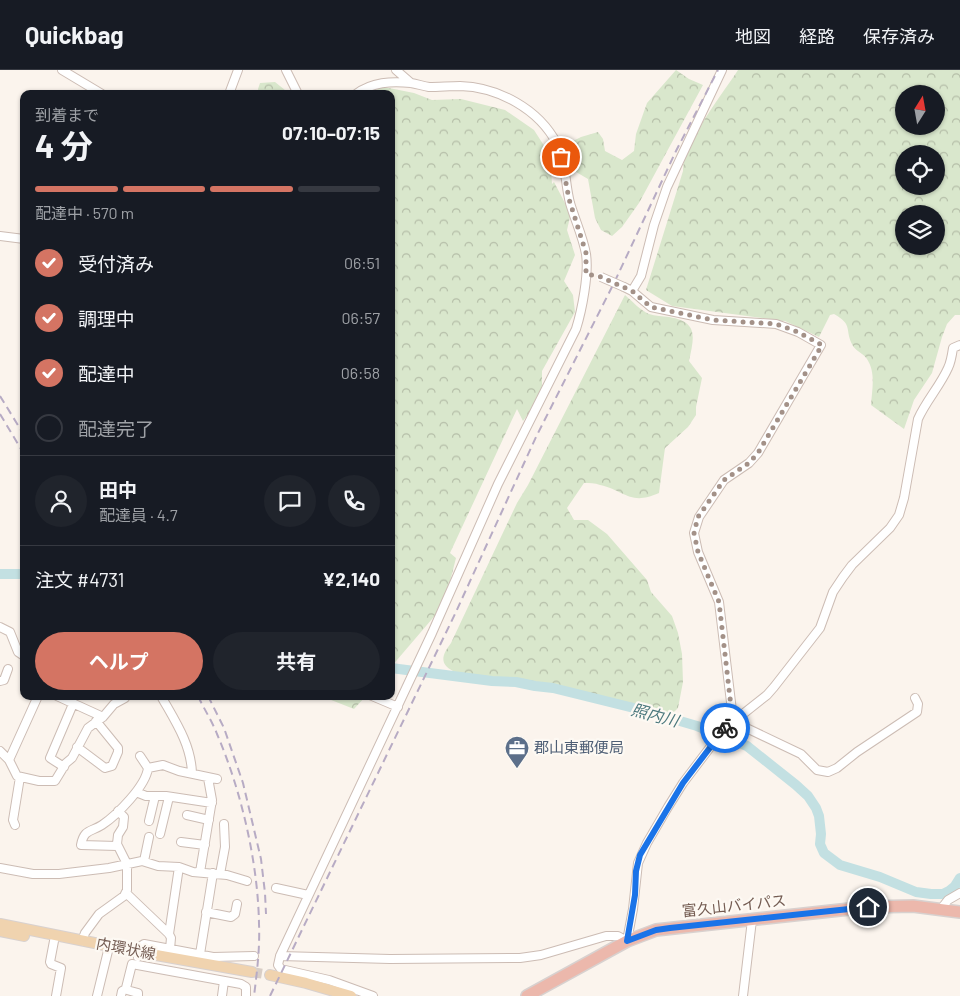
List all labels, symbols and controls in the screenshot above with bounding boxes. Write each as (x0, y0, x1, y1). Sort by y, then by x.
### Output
text: Quickbag (25, 20, 124, 49)
text: 地図 (735, 25, 771, 47)
text: 経路 (799, 25, 835, 47)
text: 保存済み (863, 25, 935, 47)
north arrow (895, 85, 945, 135)
map controls (895, 85, 945, 255)
text: 到着まで (35, 105, 99, 124)
text: 07:10–07:15 (282, 121, 380, 144)
text: 4 分 (35, 126, 93, 164)
pin (540, 136, 582, 178)
icon: bag (547, 143, 575, 171)
button: locate (895, 145, 945, 195)
text: 配達中 · 570 m (35, 203, 134, 222)
button: layers (895, 205, 945, 255)
icon: check (35, 249, 63, 277)
text: 受付済み (78, 252, 154, 275)
text: 06:51 (344, 253, 380, 272)
icon: check (35, 304, 63, 332)
text: 調理中 (78, 307, 135, 330)
text: 06:57 (342, 308, 380, 327)
icon: check (35, 359, 63, 387)
text: 配達中 (78, 362, 135, 385)
text: 06:58 (341, 363, 380, 382)
text: 配達完了 (78, 417, 154, 440)
button: person (35, 475, 87, 527)
button: chat (264, 475, 316, 527)
button: phone (328, 475, 380, 527)
text: 田中 (99, 478, 137, 501)
text: 配達員 · 4.7 (99, 505, 178, 524)
text: ¥2,140 (322, 567, 380, 590)
text: 注文 #4731 (35, 568, 125, 591)
button: ヘルプ (35, 632, 203, 690)
button: 共有 (213, 632, 380, 690)
water label: 照内川 (629, 699, 683, 730)
courier (700, 703, 750, 753)
icon: bike (711, 714, 739, 742)
office icon: 郡山東郵便局 (504, 735, 530, 769)
place label: 郡山東郵便局 (534, 738, 624, 756)
pin (847, 886, 889, 928)
street label: 富久山バイパス (681, 891, 787, 919)
icon: home (854, 893, 882, 921)
street label: 内環状線 (95, 933, 157, 963)

